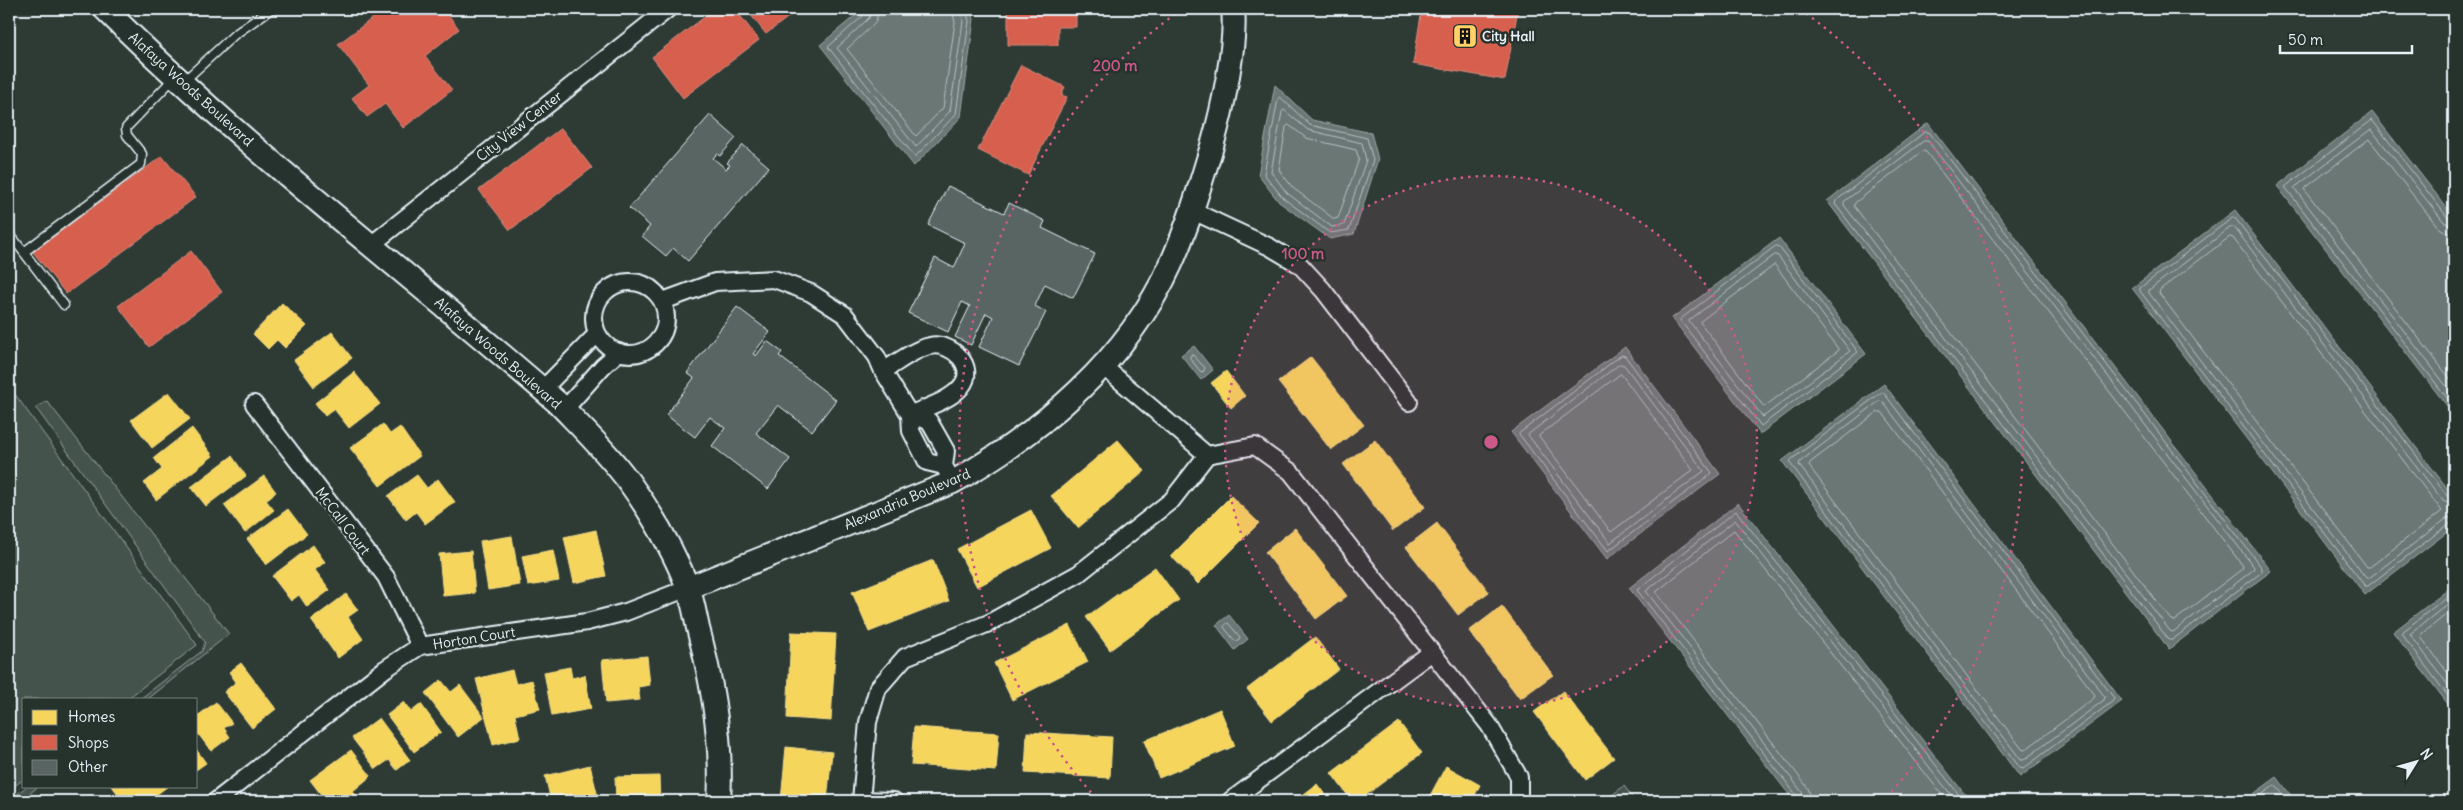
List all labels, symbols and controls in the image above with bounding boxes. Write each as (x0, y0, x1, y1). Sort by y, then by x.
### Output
scale bar (2280, 22, 2413, 54)
building icon: City Hall (1452, 23, 1478, 49)
place label: City Hall (1482, 27, 1535, 45)
street label: Alafaya Woods Boulevard (125, 28, 257, 150)
text: 50 m (2288, 30, 2323, 49)
text: 200 m (1093, 56, 1137, 75)
street label: City View Center (472, 87, 566, 165)
text: 100 m (1282, 244, 1324, 263)
street label: Alafaya Woods Boulevard (431, 293, 565, 413)
centre of rings (1482, 433, 1500, 451)
street label: Alexandria Boulevard (841, 464, 973, 534)
street label: McCall Court (312, 483, 375, 559)
street label: Horton Court (432, 623, 517, 653)
legend (22, 698, 198, 788)
text: Homes (68, 707, 115, 726)
text: Shops (68, 733, 109, 752)
north arrow (2390, 738, 2440, 788)
text: N (2416, 745, 2436, 763)
text: Other (68, 757, 108, 776)

